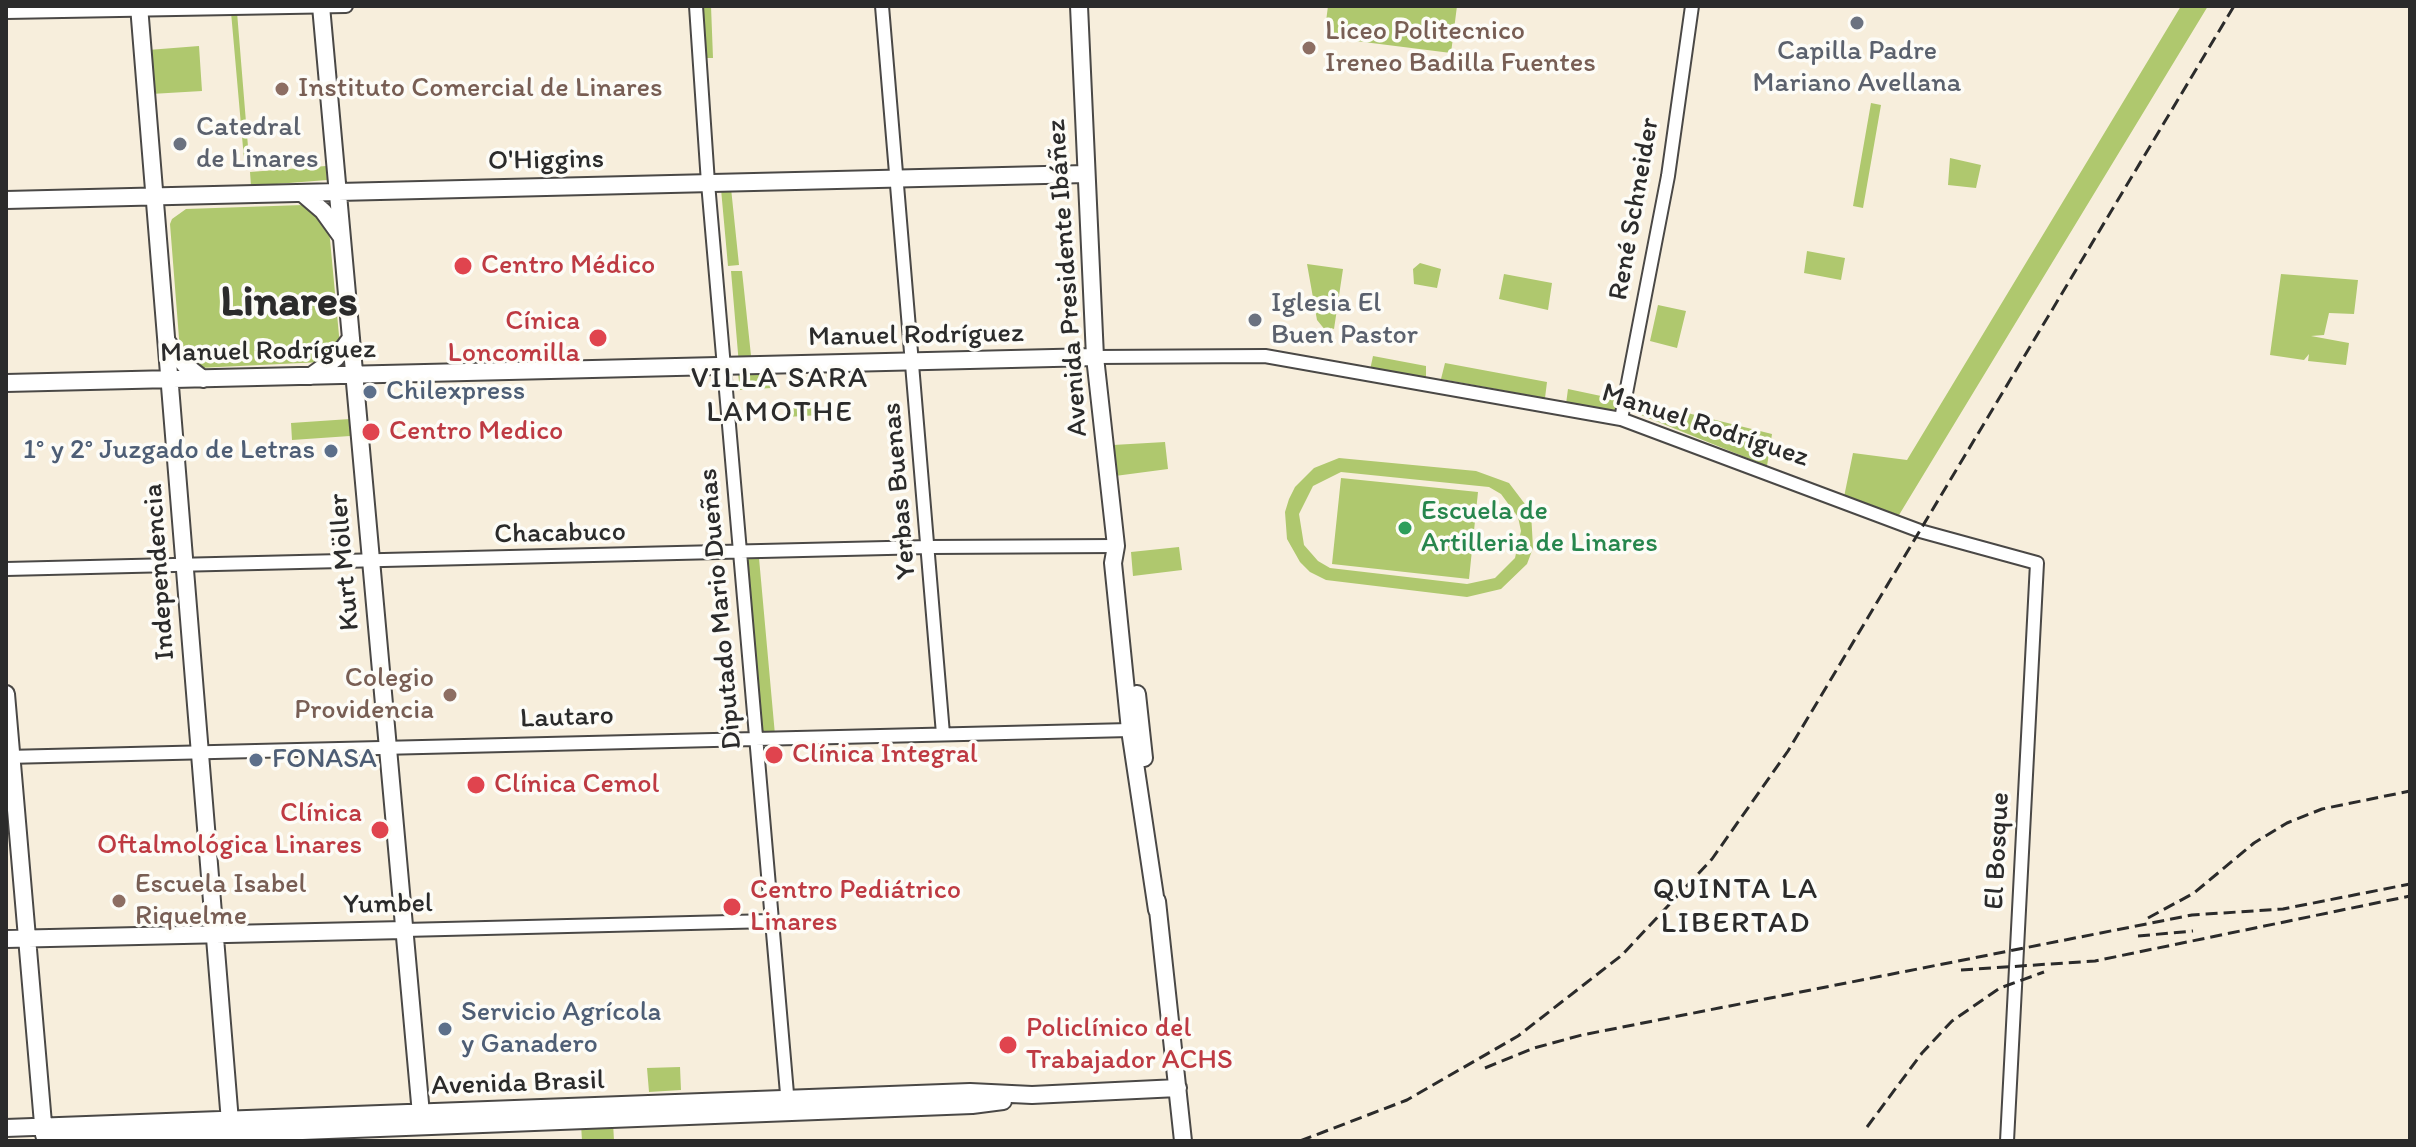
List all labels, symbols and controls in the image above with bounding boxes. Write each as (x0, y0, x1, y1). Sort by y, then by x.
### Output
marker: Capilla Padre Mariano Avellana (1848, 14, 1866, 32)
place label: Liceo Politecnico Ireneo Badilla Fuentes (1325, 15, 1596, 81)
place label: Capilla Padre Mariano Avellana (1753, 35, 1961, 101)
marker: Liceo Politecnico Ireneo Badilla Fuentes (1300, 39, 1318, 57)
place label: Instituto Comercial de Linares (298, 72, 663, 106)
marker: Instituto Comercial de Linares (273, 80, 291, 98)
place label: Catedral de Linares (196, 111, 319, 177)
street label: René Schneider (1602, 115, 1668, 303)
street label: Avenida Presidente Ibáñez (1040, 118, 1096, 438)
marker: Catedral de Linares (171, 135, 189, 153)
street label: O'Higgins (488, 143, 604, 179)
place label: Centro Médico (481, 249, 655, 283)
marker: Centro Médico (452, 255, 474, 277)
district label: Linares (220, 278, 358, 330)
place label: Iglesia El Buen Pastor (1271, 287, 1418, 353)
place label: Cínica Loncomilla (448, 305, 580, 371)
marker: Iglesia El Buen Pastor (1246, 311, 1264, 329)
street label: Manuel Rodríguez (808, 317, 1024, 355)
marker: Cínica Loncomilla (587, 327, 609, 349)
street label: Manuel Rodríguez (160, 333, 376, 371)
district label: VILLA SARA LAMOTHE (691, 361, 869, 432)
place label: Chilexpress (386, 375, 525, 409)
street label: Manuel Rodríguez (1597, 377, 1813, 475)
marker: Chilexpress (361, 383, 379, 401)
street label: Yerbas Buenas (876, 401, 924, 581)
place label: Centro Medico (389, 415, 563, 449)
marker: Centro Medico (360, 421, 382, 443)
place label: 1° y 2° Juzgado de Letras (23, 434, 315, 468)
marker: 1° y 2° Juzgado de Letras (322, 442, 340, 460)
street label: Diputado Mario Dueñas (692, 467, 750, 751)
street label: Independencia (137, 483, 183, 661)
street label: Kurt Möller (322, 492, 368, 632)
place label: Escuela de Artilleria de Linares (1421, 495, 1658, 561)
street label: Chacabuco (494, 516, 626, 552)
marker: Escuela de Artilleria de Linares (1396, 519, 1414, 537)
place label: Colegio Providencia (294, 662, 434, 728)
marker: Colegio Providencia (441, 686, 459, 704)
street label: Lautaro (519, 700, 615, 736)
place label: Clínica Integral (792, 738, 978, 772)
place label: FONASA (272, 743, 377, 777)
marker: Clínica Integral (763, 744, 785, 766)
marker: FONASA (247, 751, 265, 769)
place label: Clínica Cemol (494, 768, 659, 802)
marker: Clínica Cemol (465, 774, 487, 796)
street label: El Bosque (1978, 791, 2018, 911)
place label: Clínica Oftalmológica Linares (97, 797, 362, 863)
marker: Clínica Oftalmológica Linares (369, 819, 391, 841)
place label: Escuela Isabel Riquelme (135, 868, 306, 934)
district label: QUINTA LA LIBERTAD (1654, 872, 1818, 942)
place label: Centro Pediátrico Linares (750, 874, 961, 940)
street label: Yumbel (343, 887, 433, 923)
marker: Escuela Isabel Riquelme (110, 892, 128, 910)
marker: Centro Pediátrico Linares (721, 896, 743, 918)
place label: Servicio Agrícola y Ganadero (461, 996, 661, 1062)
place label: Policlínico del Trabajador ACHS (1026, 1012, 1233, 1078)
marker: Servicio Agrícola y Ganadero (436, 1020, 454, 1038)
marker: Policlínico del Trabajador ACHS (997, 1034, 1019, 1056)
street label: Avenida Brasil (431, 1064, 605, 1104)

